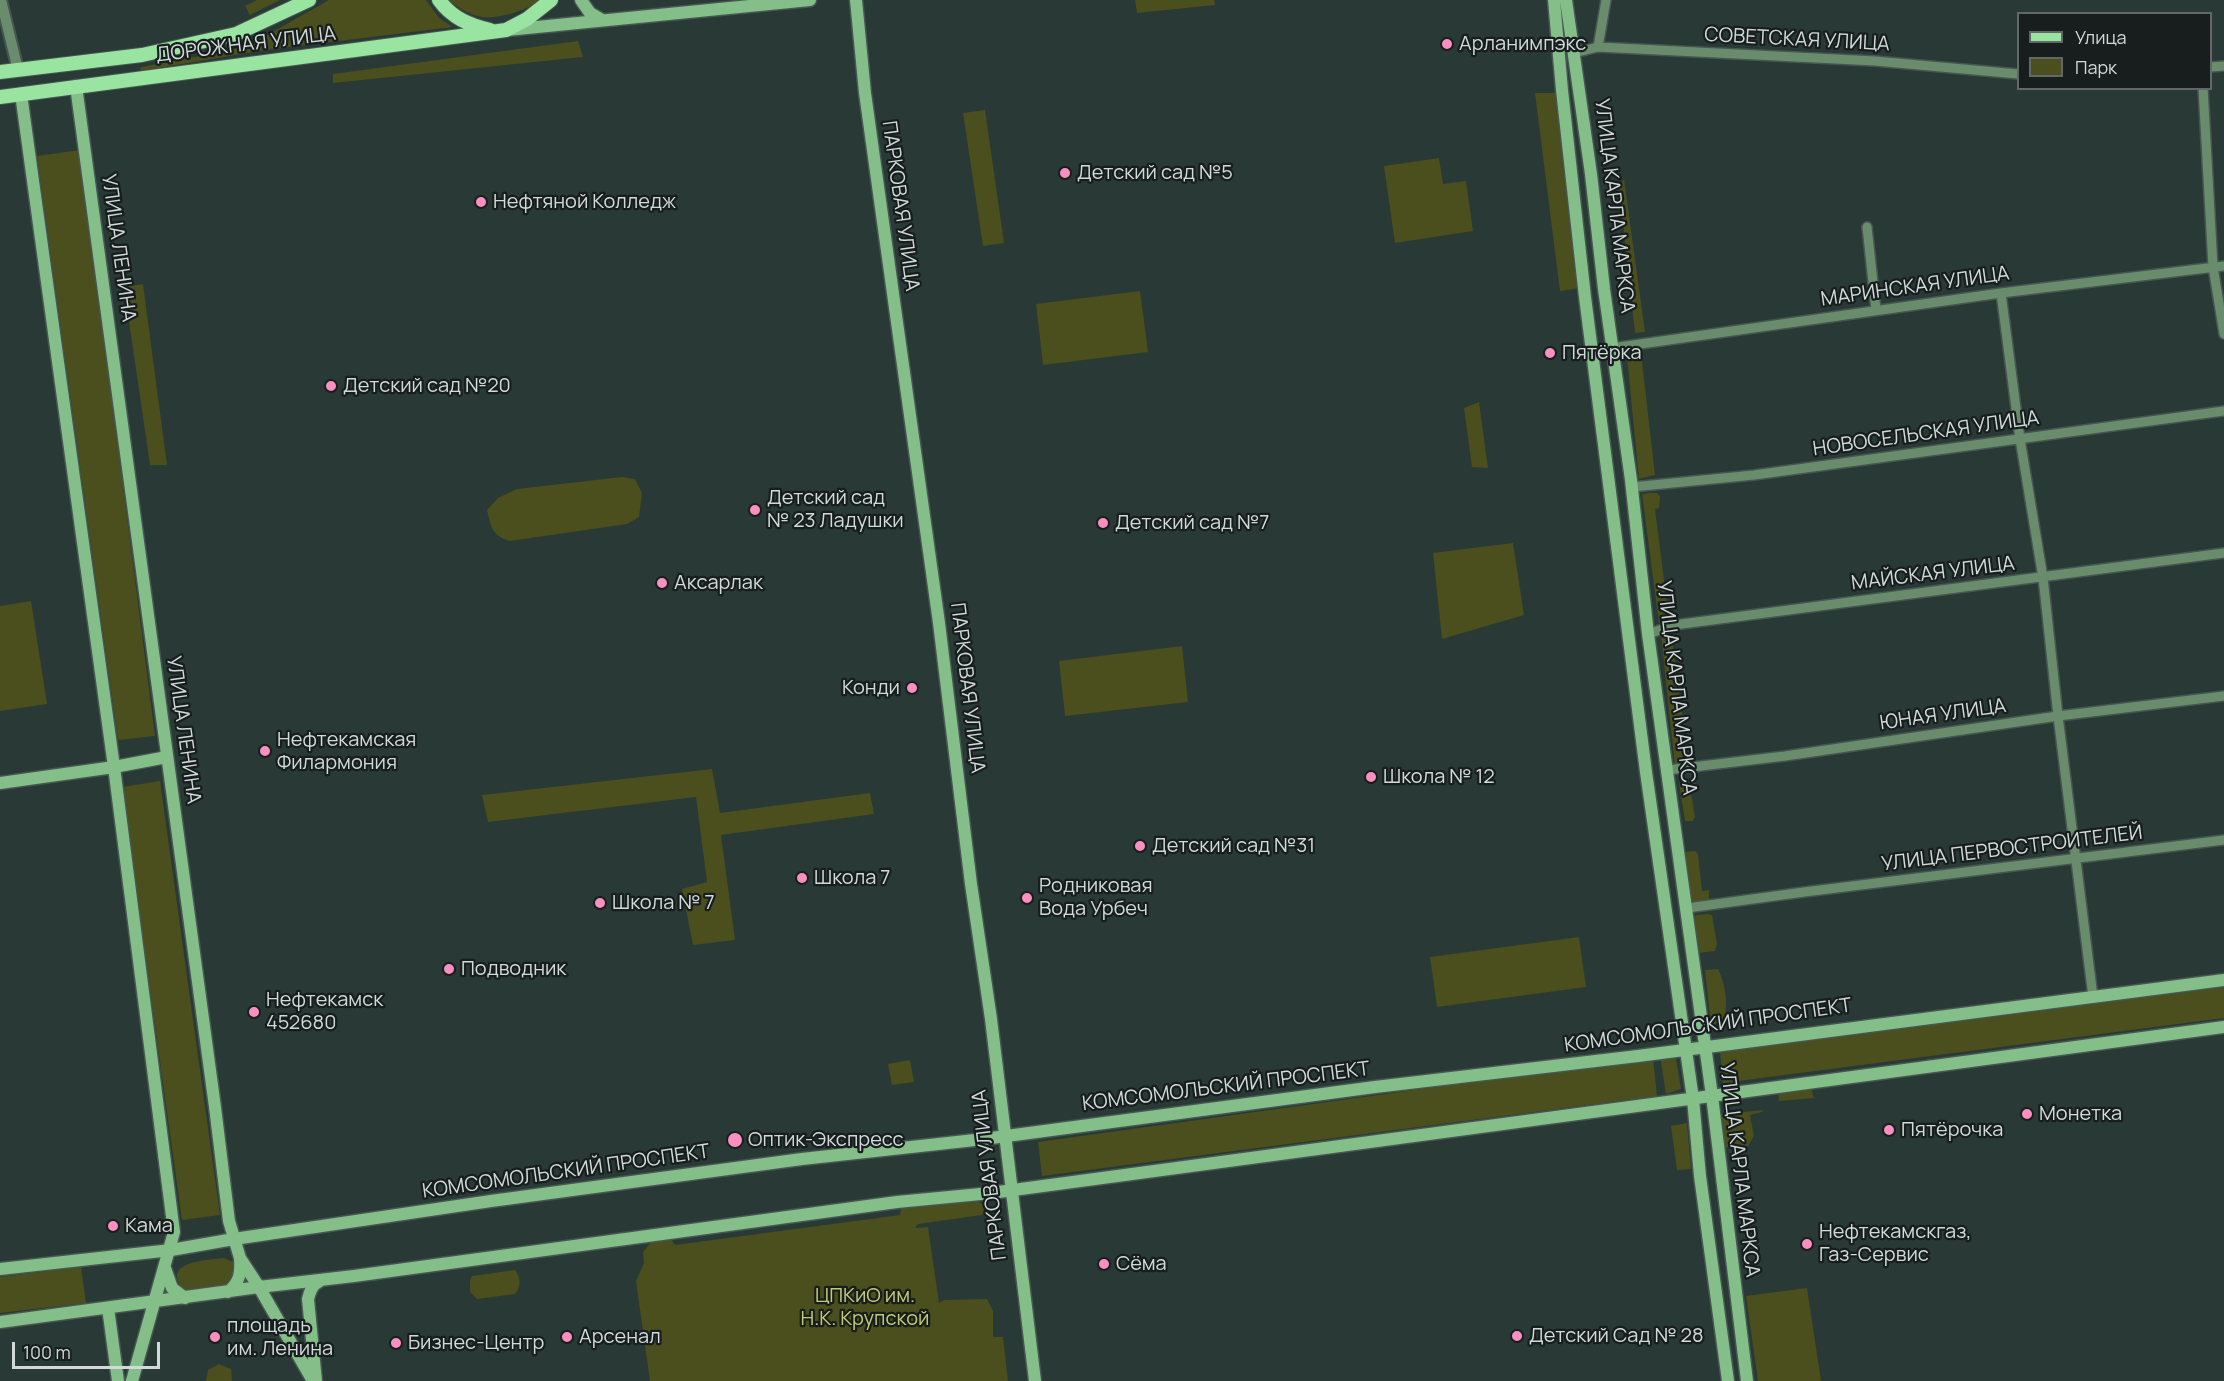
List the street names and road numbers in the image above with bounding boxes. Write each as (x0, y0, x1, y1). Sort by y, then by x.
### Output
street label: ДОРОЖНАЯ УЛИЦА (155, 22, 337, 68)
street label: СОВЕТСКАЯ УЛИЦА (1704, 23, 1890, 57)
street label: УЛИЦА КАРЛА МАРКСА (1589, 97, 1639, 315)
street label: ПАРКОВАЯ УЛИЦА (876, 119, 924, 293)
street label: УЛИЦА ЛЕНИНА (96, 173, 140, 323)
street label: МАРИНСКАЯ УЛИЦА (1819, 262, 2011, 312)
street label: НОВОСЕЛЬСКАЯ УЛИЦА (1811, 406, 2041, 462)
street label: МАЙСКАЯ УЛИЦА (1850, 552, 2016, 596)
street label: УЛИЦА КАРЛА МАРКСА (1651, 579, 1701, 797)
street label: ПАРКОВАЯ УЛИЦА (945, 601, 989, 775)
street label: УЛИЦА ЛЕНИНА (161, 655, 205, 805)
street label: ЮНАЯ УЛИЦА (1878, 694, 2008, 736)
street label: УЛИЦА ПЕРВОСТРОИТЕЛЕЙ (1880, 821, 2144, 877)
street label: КОМСОМОЛЬСКИЙ ПРОСПЕКТ (1563, 994, 1853, 1058)
street label: КОМСОМОЛЬСКИЙ ПРОСПЕКТ (1081, 1057, 1371, 1117)
street label: УЛИЦА КАРЛА МАРКСА (1714, 1061, 1764, 1279)
street label: ПАРКОВАЯ УЛИЦА (968, 1088, 1012, 1262)
street label: КОМСОМОЛЬСКИЙ ПРОСПЕКТ (421, 1140, 711, 1204)

